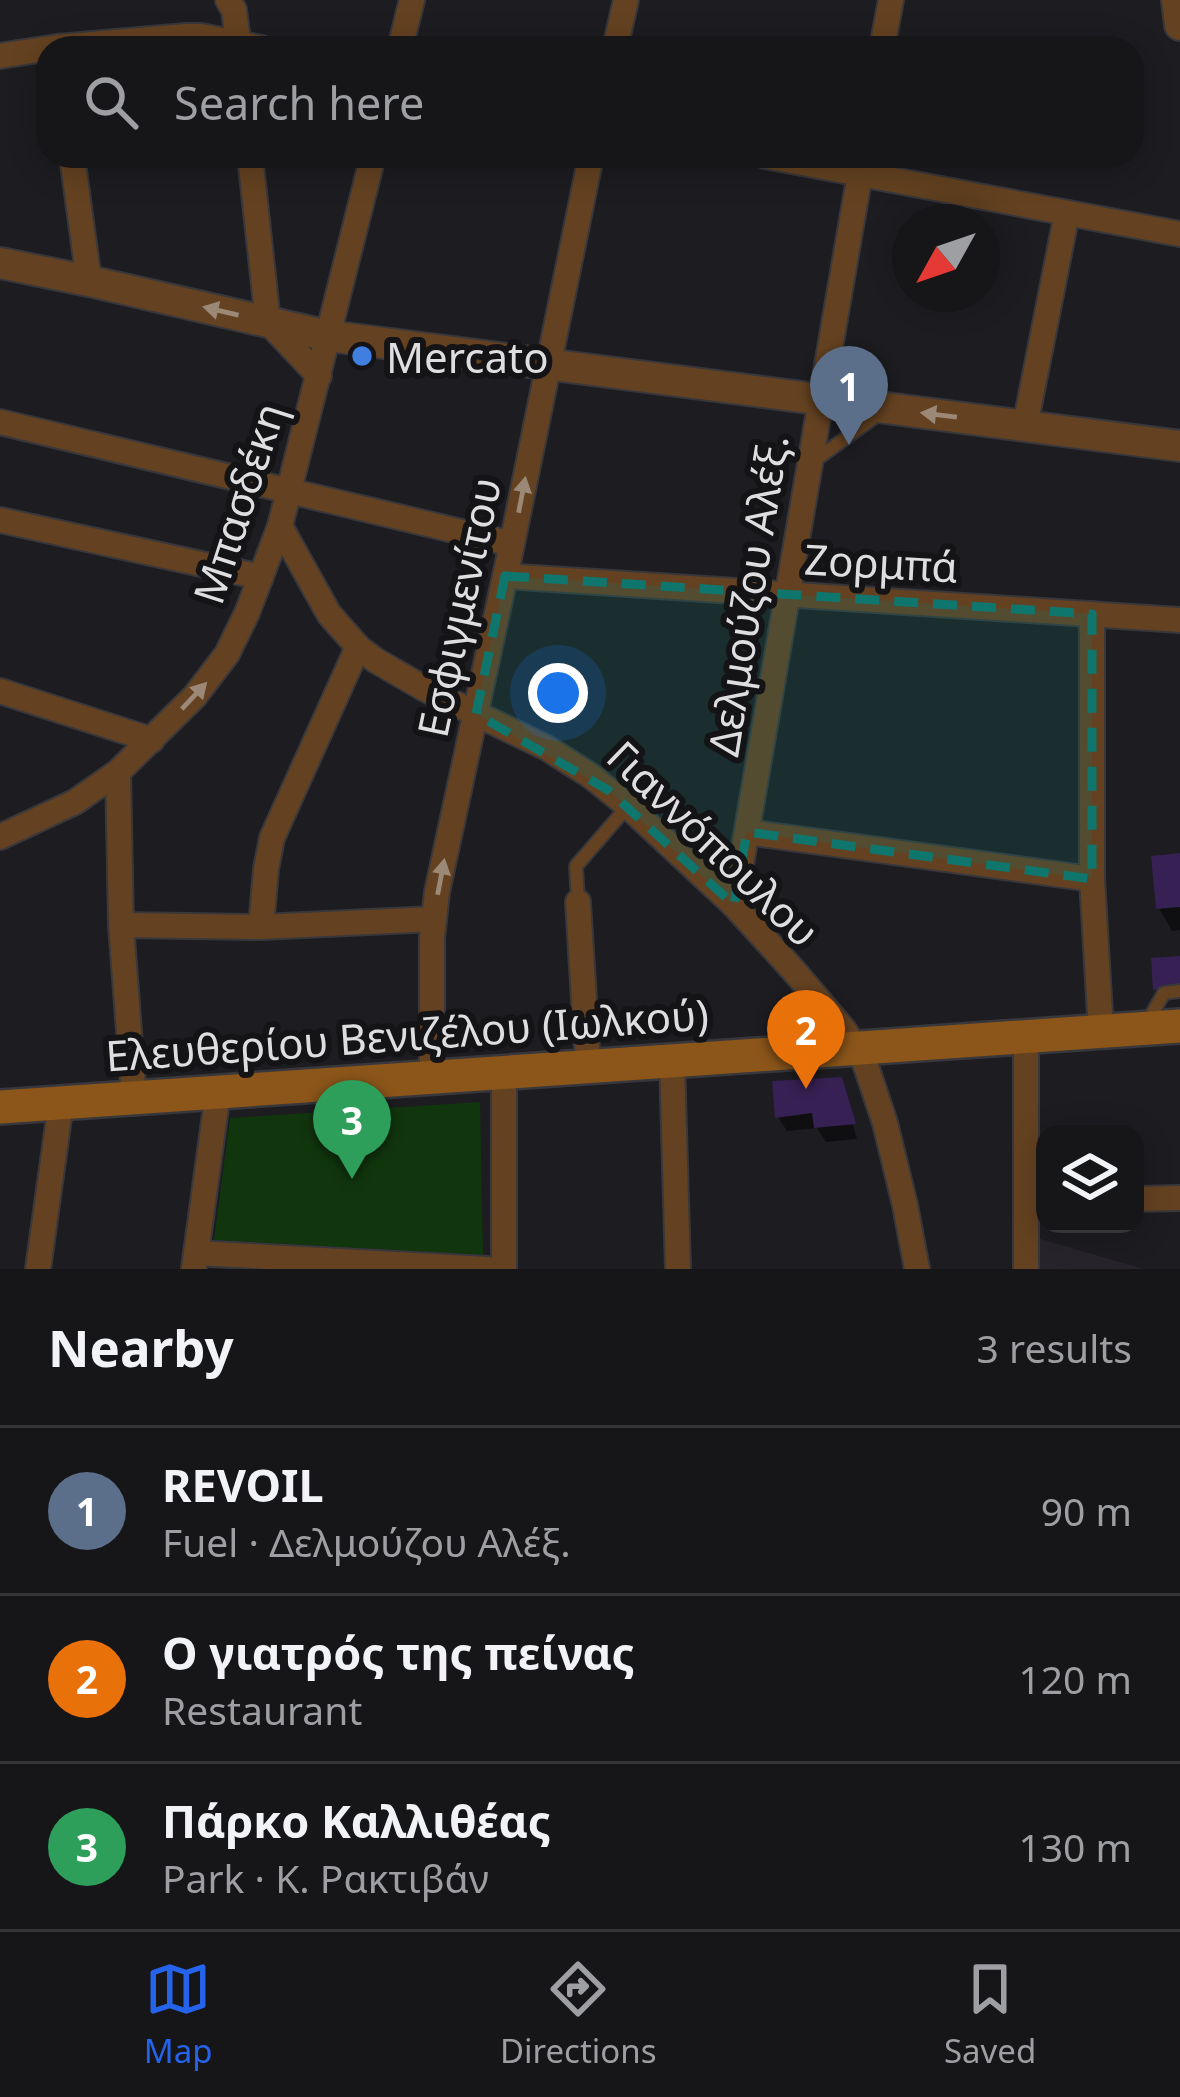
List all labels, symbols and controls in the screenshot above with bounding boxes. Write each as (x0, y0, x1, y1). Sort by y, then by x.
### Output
search box (36, 36, 1144, 168)
icon: search (78, 69, 144, 135)
text: Search here (174, 72, 424, 133)
north arrow (892, 204, 1000, 312)
one-way arrow (202, 301, 239, 320)
place label: Mercato (386, 328, 549, 385)
marker: Mercato (349, 343, 375, 369)
pin: 1 (810, 346, 888, 445)
street label: Μπασδέκη (179, 395, 297, 611)
one-way arrow (920, 406, 957, 425)
street label: Δελμούζου Αλέξ. (693, 430, 801, 760)
street label: Εσφιγμενίτου (403, 472, 513, 742)
one-way arrow (513, 476, 532, 514)
street label: Ζορμπά (803, 530, 959, 594)
your location (528, 663, 588, 723)
one-way arrow (180, 681, 207, 710)
street label: Γιαννόπουλου (596, 727, 832, 959)
one-way arrow (432, 857, 451, 895)
street label: Ελευθερίου Βενιζέλου (Ιωλκού) (104, 984, 710, 1084)
pin: 2 (767, 990, 845, 1089)
pin: 3 (313, 1080, 391, 1179)
map controls (1036, 1125, 1144, 1233)
button: layers (1036, 1125, 1144, 1233)
text: Nearby (48, 1312, 234, 1382)
text: 3 results (977, 1321, 1132, 1374)
text: REVOIL (162, 1454, 324, 1515)
text: 1 (76, 1484, 98, 1537)
text: 90 m (1041, 1484, 1132, 1537)
text: Fuel · Δελμούζου Αλέξ. (162, 1515, 571, 1568)
text: Ο γιατρός της πείνας (162, 1622, 635, 1683)
text: 2 (76, 1652, 98, 1705)
text: 120 m (1018, 1652, 1132, 1705)
text: Restaurant (162, 1683, 362, 1736)
text: Πάρκο Καλλιθέας (162, 1790, 551, 1851)
text: 3 (76, 1820, 98, 1873)
text: 130 m (1018, 1820, 1132, 1873)
text: Park · Κ. Ρακτιβάν (162, 1851, 489, 1904)
tab: Map (144, 1956, 212, 2073)
tab: Directions (500, 1956, 657, 2073)
tab: Saved (944, 1956, 1036, 2073)

